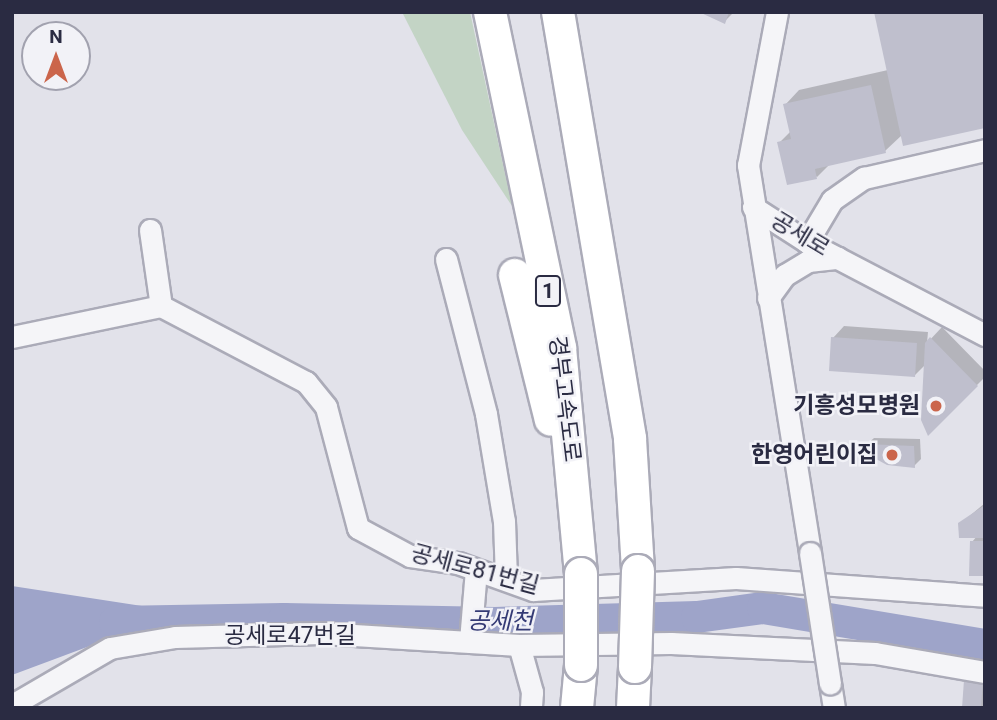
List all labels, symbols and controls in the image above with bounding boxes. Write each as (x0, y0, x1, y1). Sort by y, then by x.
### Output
north arrow (21, 21, 91, 91)
text: N (49, 25, 63, 48)
street label: 공세로 (766, 207, 834, 263)
road number: 1 (534, 274, 562, 308)
street label: 경부고속도로 (543, 334, 585, 464)
place label: 기흥성모병원 (793, 392, 920, 420)
marker: 기흥성모병원 (926, 396, 946, 416)
place label: 한영어린이집 (751, 441, 878, 469)
marker: 한영어린이집 (884, 447, 900, 463)
street label: 공세로81번길 (408, 540, 542, 600)
water label: 공세천 (467, 608, 533, 636)
street label: 공세로47번길 (224, 622, 356, 650)

